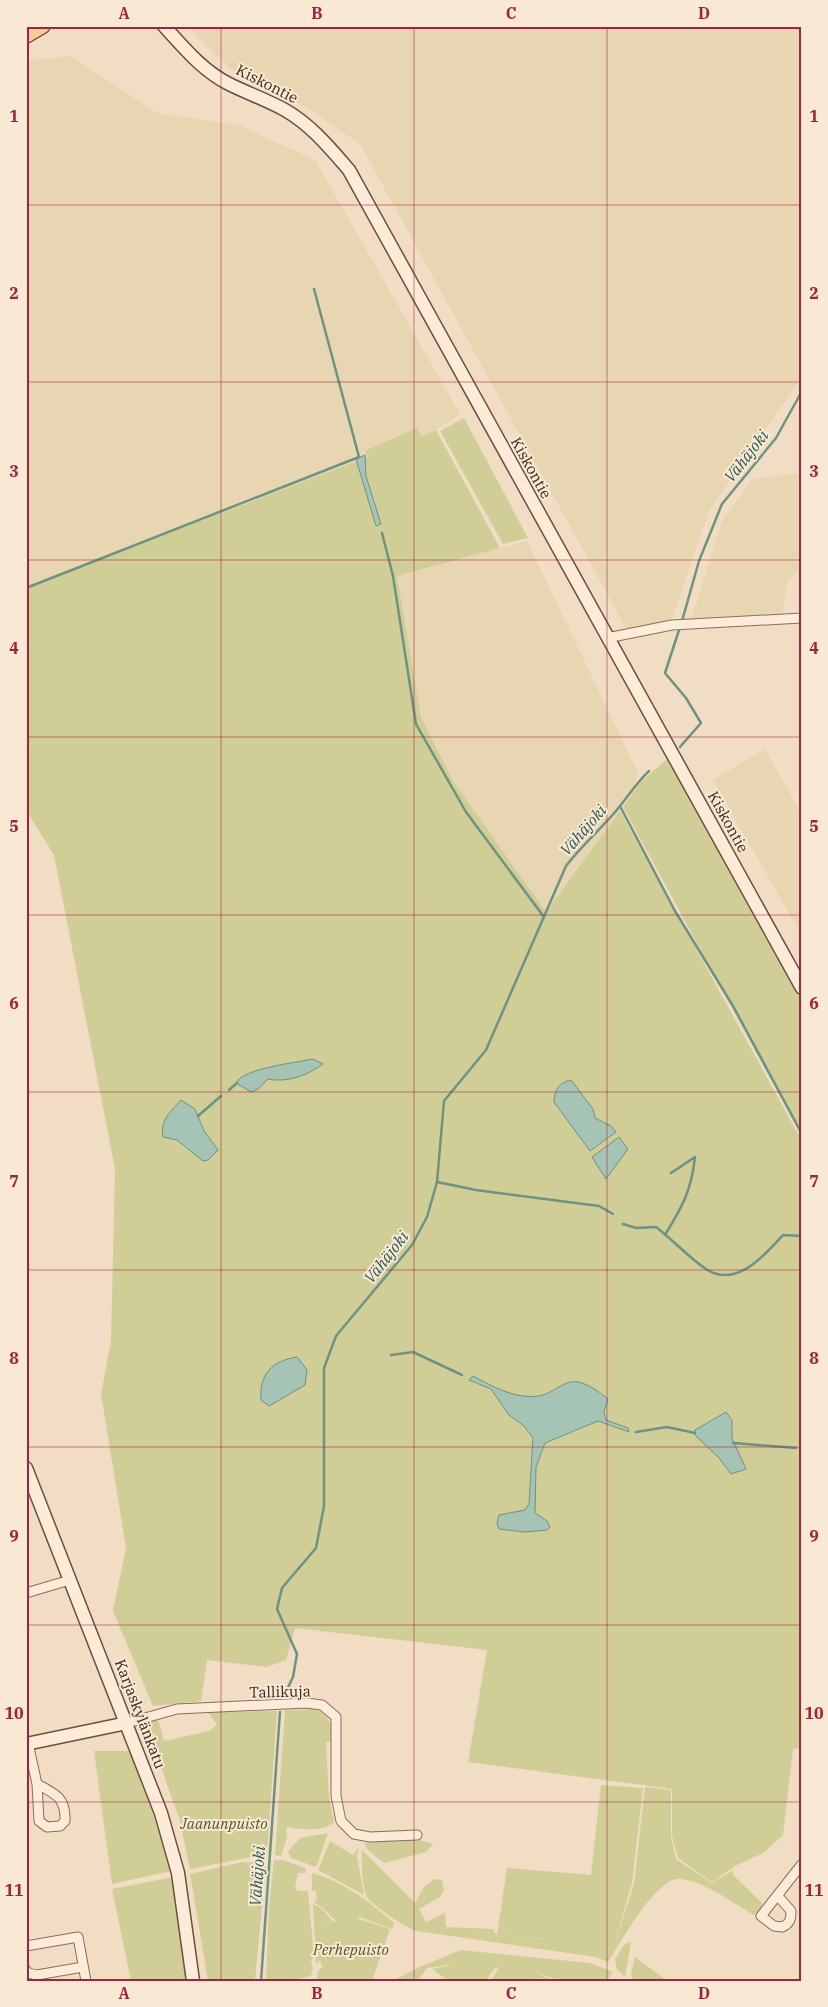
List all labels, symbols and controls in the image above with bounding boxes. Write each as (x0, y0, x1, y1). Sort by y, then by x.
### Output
text: A (118, 3, 130, 23)
text: B (311, 3, 323, 23)
text: C (506, 3, 516, 23)
text: D (698, 3, 710, 23)
street label: Kiskontie (233, 60, 302, 107)
text: 1 (9, 106, 19, 126)
text: 1 (809, 106, 819, 126)
text: 2 (9, 283, 19, 303)
text: 2 (809, 283, 819, 303)
water label: Vähäjoki (719, 426, 773, 486)
street label: Kiskontie (507, 434, 556, 502)
text: 3 (9, 461, 19, 481)
text: 3 (809, 461, 819, 481)
text: 4 (9, 638, 19, 658)
text: 4 (809, 638, 819, 658)
street label: Kiskontie (704, 788, 753, 856)
water label: Vähäjoki (556, 800, 611, 859)
text: 5 (9, 816, 19, 836)
text: 5 (809, 816, 819, 836)
text: 6 (9, 993, 19, 1013)
text: 6 (809, 993, 819, 1013)
text: 7 (9, 1171, 19, 1191)
text: 7 (809, 1171, 819, 1191)
water label: Vähäjoki (359, 1227, 413, 1287)
text: 8 (9, 1348, 19, 1368)
text: 8 (809, 1348, 819, 1368)
text: 9 (9, 1526, 19, 1546)
text: 9 (809, 1526, 819, 1546)
street label: Karjaskylänkatu (111, 1656, 170, 1771)
street label: Tallikuja (249, 1681, 311, 1702)
text: 10 (4, 1703, 24, 1723)
text: 10 (804, 1703, 824, 1723)
park label: Jaanunpuisto (179, 1814, 268, 1833)
water label: Vähäjoki (245, 1845, 269, 1907)
text: 11 (4, 1880, 24, 1900)
text: 11 (804, 1880, 824, 1900)
park label: Perhepuisto (312, 1940, 389, 1959)
text: A (118, 1983, 130, 2003)
text: B (311, 1983, 323, 2003)
text: C (506, 1983, 516, 2003)
text: D (698, 1983, 710, 2003)

